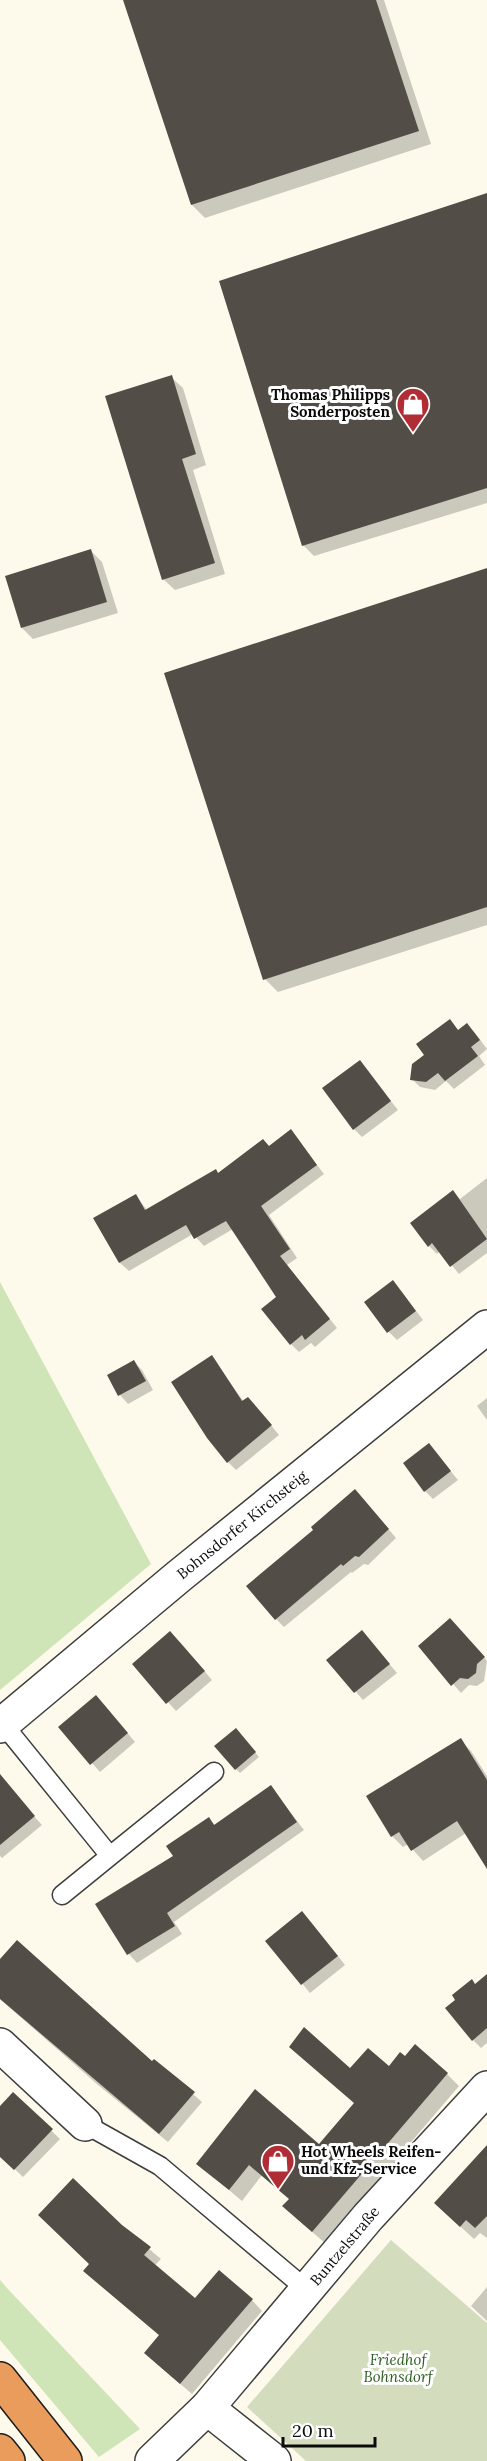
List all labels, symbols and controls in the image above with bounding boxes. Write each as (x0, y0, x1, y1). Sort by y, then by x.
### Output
place label: Thomas Philipps Sonderposten (271, 385, 390, 421)
shop icon: Thomas Philipps Sonderposten (395, 386, 431, 433)
street label: Bohnsdorfer Kirchsteig (173, 1466, 311, 1583)
place label: Hot Wheels Reifen- und Kfz-Service (301, 2142, 441, 2178)
shop icon: Hot Wheels Reifen- und Kfz-Service (260, 2143, 296, 2190)
street label: Buntzelstraße (306, 2202, 383, 2289)
park label: Friedhof Bohnsdorf (363, 2350, 434, 2386)
scale bar (283, 2410, 374, 2448)
text: 20 m (292, 2419, 334, 2442)

